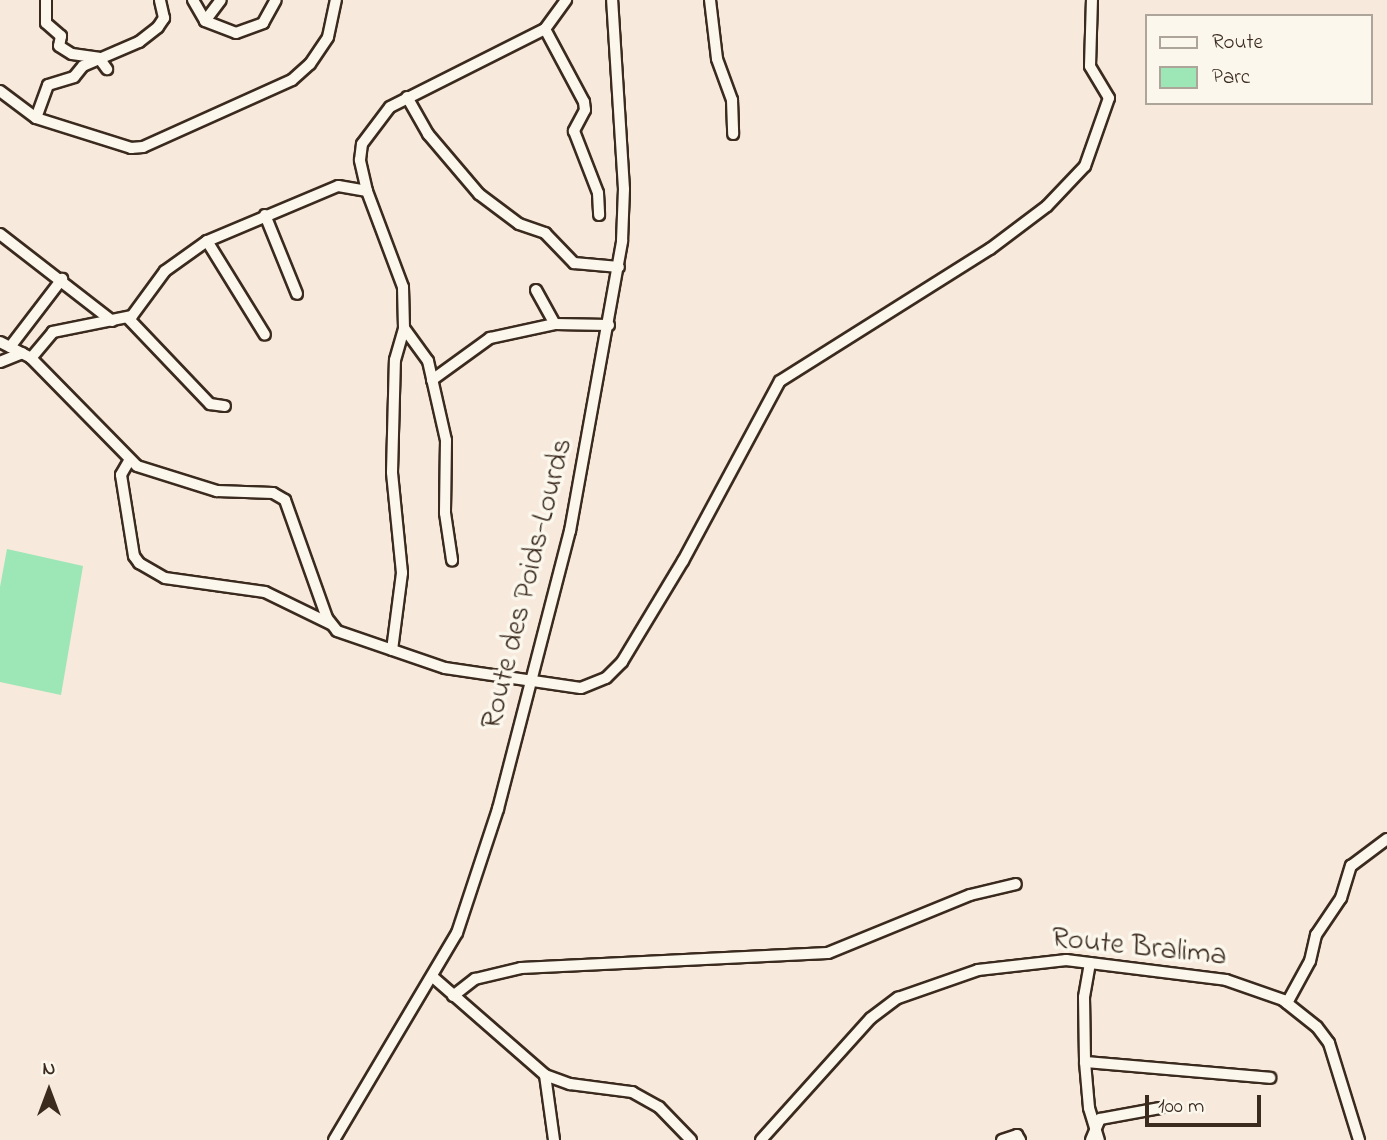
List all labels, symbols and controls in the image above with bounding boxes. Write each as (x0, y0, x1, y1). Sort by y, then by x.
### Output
legend (1146, 14, 1373, 105)
text: Route (1212, 28, 1263, 58)
text: Parc (1212, 63, 1250, 93)
street label: Route des Poids-Lourds (474, 435, 582, 733)
street label: Route Bralima (1050, 921, 1228, 975)
north arrow (14, 1056, 84, 1126)
text: N (43, 1056, 55, 1083)
scale bar (1149, 1080, 1264, 1124)
text: 100 m (1158, 1092, 1204, 1122)

